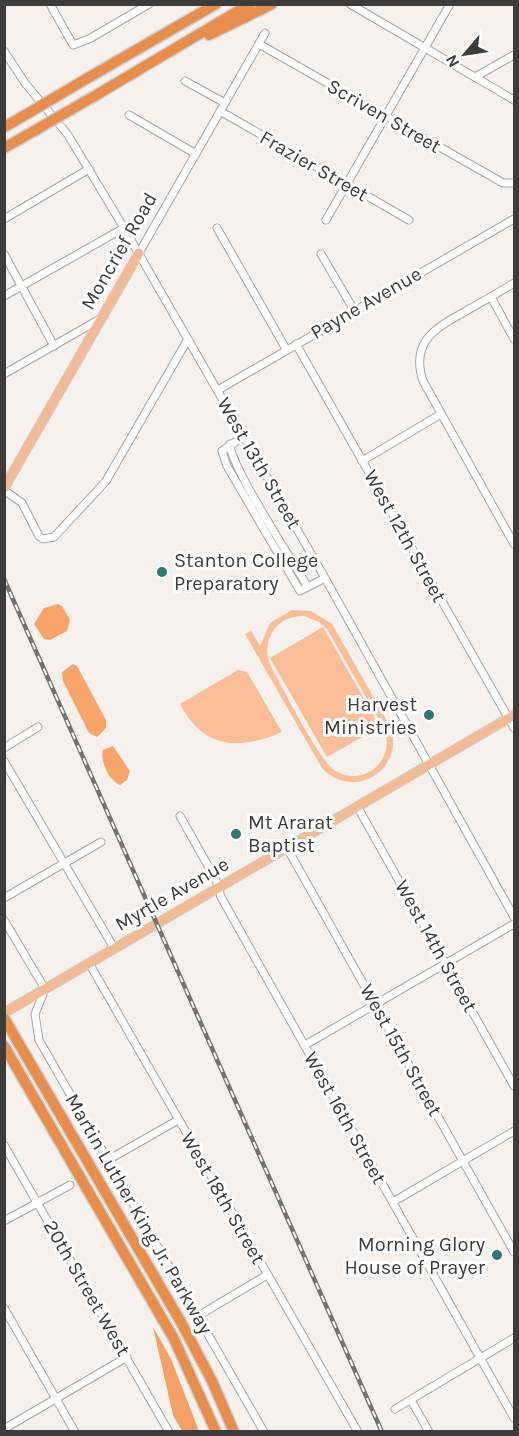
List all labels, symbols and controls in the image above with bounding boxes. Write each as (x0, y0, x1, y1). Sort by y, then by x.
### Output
north arrow (435, 24, 495, 84)
text: N (441, 51, 463, 71)
street label: Scriven Street (323, 74, 445, 158)
street label: Frazier Street (256, 126, 373, 207)
street label: Moncrief Road (76, 188, 162, 314)
street label: Payne Avenue (306, 262, 426, 344)
street label: West 13th Street (212, 393, 306, 533)
street label: West 12th Street (359, 466, 451, 607)
place label: Stanton College Preparatory (174, 549, 318, 595)
marker: Stanton College Preparatory (155, 565, 169, 579)
place label: Harvest Ministries (324, 693, 417, 739)
marker: Harvest Ministries (422, 708, 436, 722)
place label: Mt Ararat Baptist (248, 811, 333, 857)
marker: Mt Ararat Baptist (229, 827, 243, 841)
street label: Myrtle Avenue (111, 852, 233, 936)
street label: West 14th Street (390, 876, 482, 1016)
street label: West 15th Street (355, 980, 447, 1120)
street label: West 16th Street (299, 1048, 391, 1189)
street label: Martin Luther King Jr. Parkway (61, 1090, 217, 1338)
street label: West 18th Street (176, 1128, 270, 1268)
street label: 20th Street West (39, 1216, 135, 1360)
place label: Morning Glory House of Prayer (344, 1233, 486, 1279)
marker: Morning Glory House of Prayer (490, 1248, 504, 1262)

